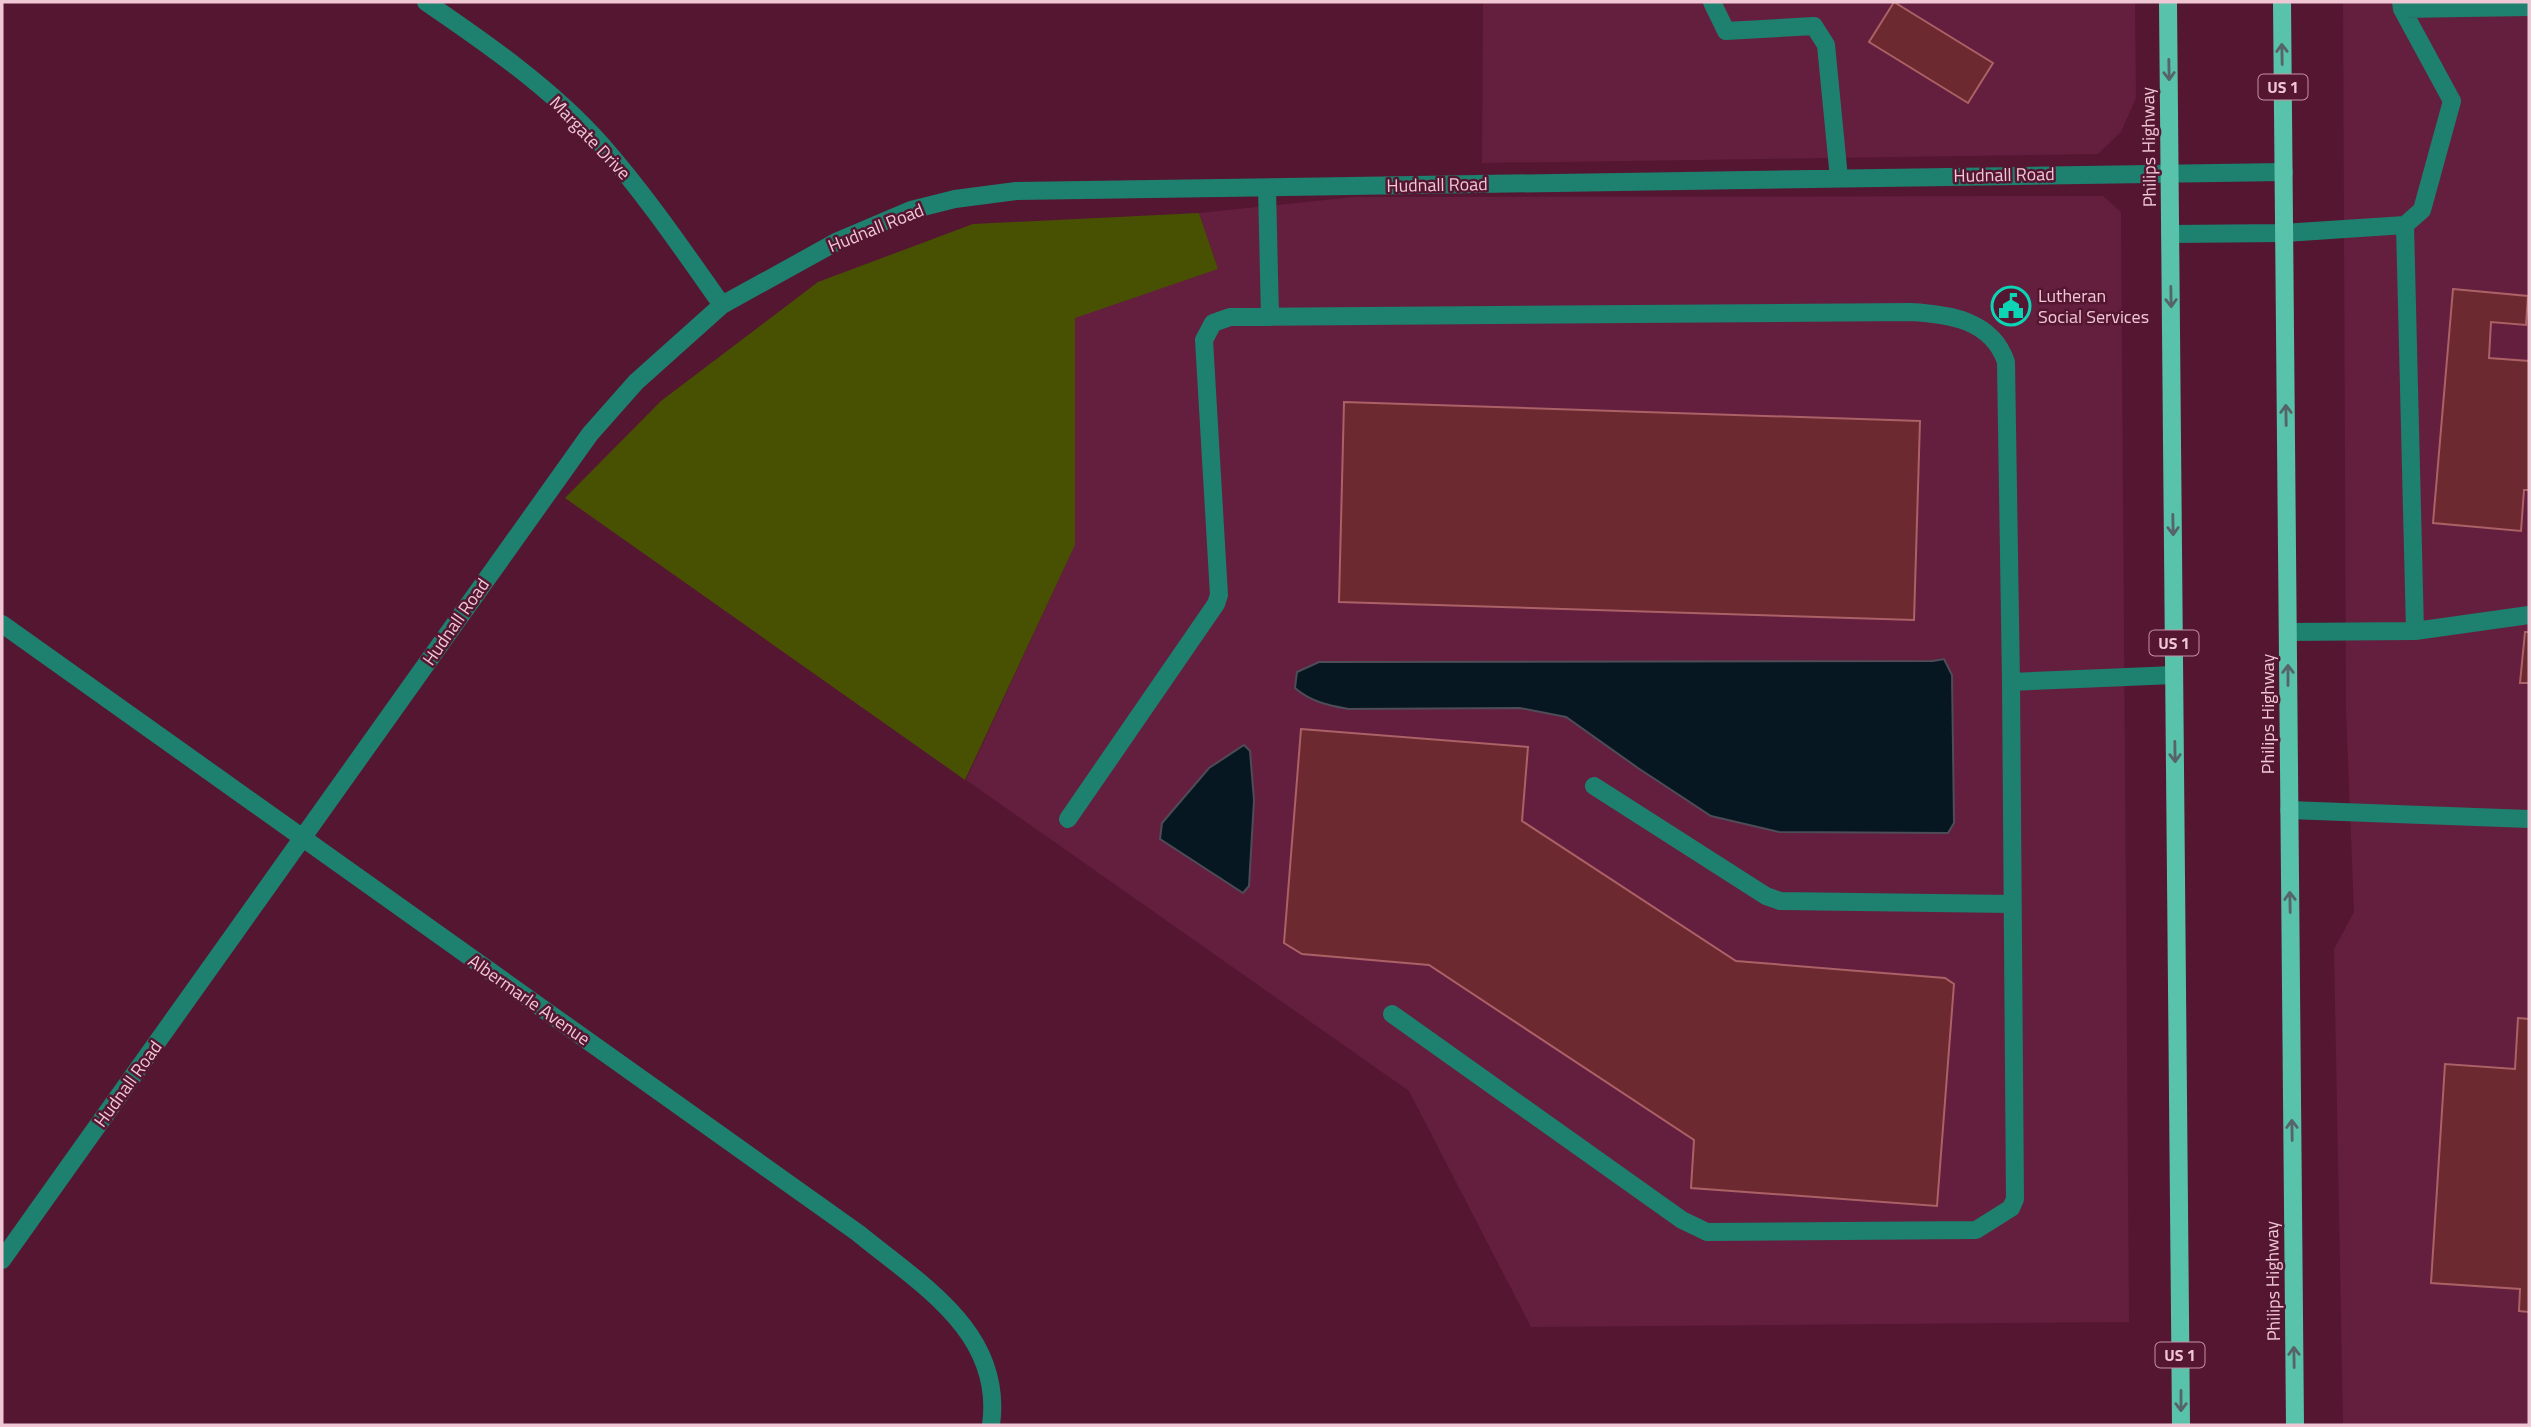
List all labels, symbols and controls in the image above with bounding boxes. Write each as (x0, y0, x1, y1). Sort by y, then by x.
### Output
one-way arrow (2276, 43, 2289, 66)
one-way arrow (2162, 58, 2176, 81)
road number: US 1 (2258, 74, 2308, 100)
street label: Philips Highway (2134, 86, 2163, 207)
street label: Margate Drive (543, 90, 637, 186)
street label: Hudnall Road (1953, 160, 2055, 189)
street label: Hudnall Road (1386, 170, 1488, 199)
street label: Hudnall Road (824, 196, 928, 259)
place label: Lutheran Social Services (2038, 282, 2149, 330)
public building icon: Lutheran Social Services (1990, 285, 2032, 327)
one-way arrow (2164, 286, 2178, 309)
one-way arrow (2279, 404, 2293, 427)
one-way arrow (2166, 513, 2180, 536)
street label: Hudnall Road (416, 573, 496, 671)
road number: US 1 (2150, 630, 2198, 656)
street label: Philips Highway (2254, 654, 2281, 774)
one-way arrow (2281, 663, 2295, 686)
one-way arrow (2168, 741, 2182, 764)
one-way arrow (2283, 891, 2297, 914)
street label: Albermarle Avenue (463, 947, 596, 1052)
street label: Hudnall Road (87, 1035, 168, 1133)
one-way arrow (2285, 1118, 2299, 1141)
street label: Philips Highway (2258, 1220, 2287, 1341)
road number: US 1 (2156, 1343, 2204, 1368)
one-way arrow (2288, 1346, 2301, 1369)
one-way arrow (2174, 1389, 2188, 1412)

